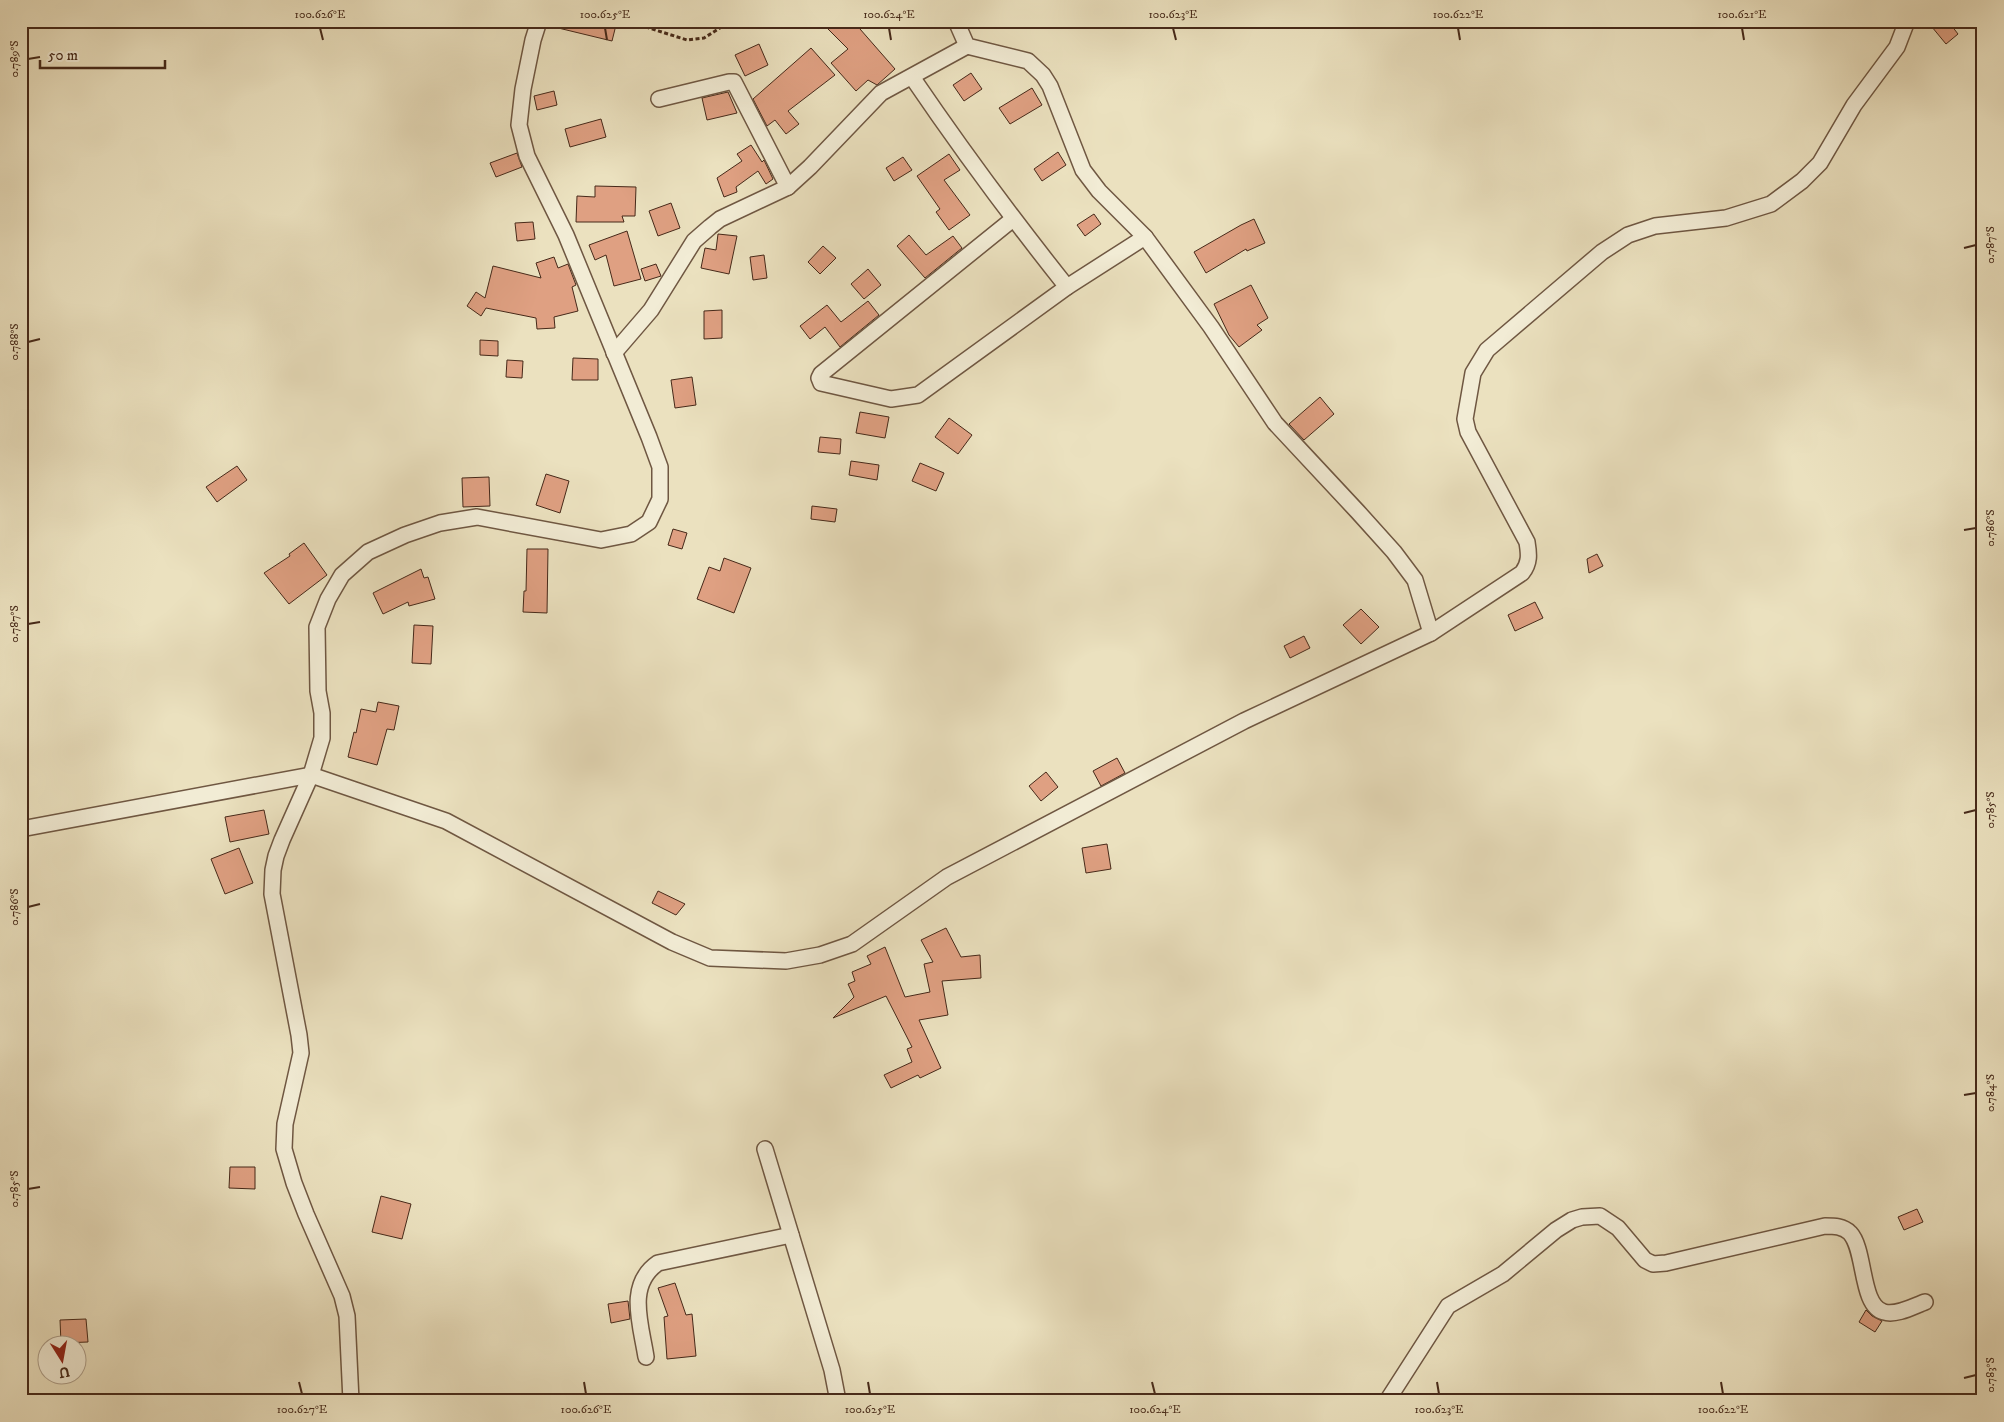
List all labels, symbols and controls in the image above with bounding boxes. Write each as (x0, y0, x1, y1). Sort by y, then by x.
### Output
text: 100.626°E (295, 7, 346, 22)
text: 100.625°E (580, 7, 631, 22)
text: 100.624°E (863, 7, 915, 22)
text: 100.623°E (1148, 7, 1198, 22)
text: 100.622°E (1433, 7, 1484, 22)
text: 100.621°E (1717, 7, 1767, 22)
scale bar (40, 38, 165, 70)
text: 0.789°S (7, 40, 22, 78)
text: 50 m (48, 46, 78, 65)
text: 0.787°S (1983, 226, 1998, 264)
text: 0.788°S (7, 323, 22, 361)
text: 0.786°S (1983, 509, 1998, 547)
text: 0.787°S (7, 605, 22, 643)
text: 0.785°S (1983, 791, 1998, 829)
text: 0.786°S (7, 888, 22, 926)
text: 0.784°S (1983, 1074, 1998, 1112)
text: 0.785°S (7, 1170, 22, 1208)
north arrow (38, 1334, 88, 1384)
text: 0.783°S (1983, 1357, 1998, 1393)
text: U (57, 1362, 71, 1382)
text: 100.627°E (277, 1402, 328, 1417)
text: 100.626°E (561, 1402, 612, 1417)
text: 100.625°E (845, 1402, 896, 1417)
text: 100.624°E (1129, 1402, 1181, 1417)
text: 100.623°E (1414, 1402, 1464, 1417)
text: 100.622°E (1698, 1402, 1749, 1417)

